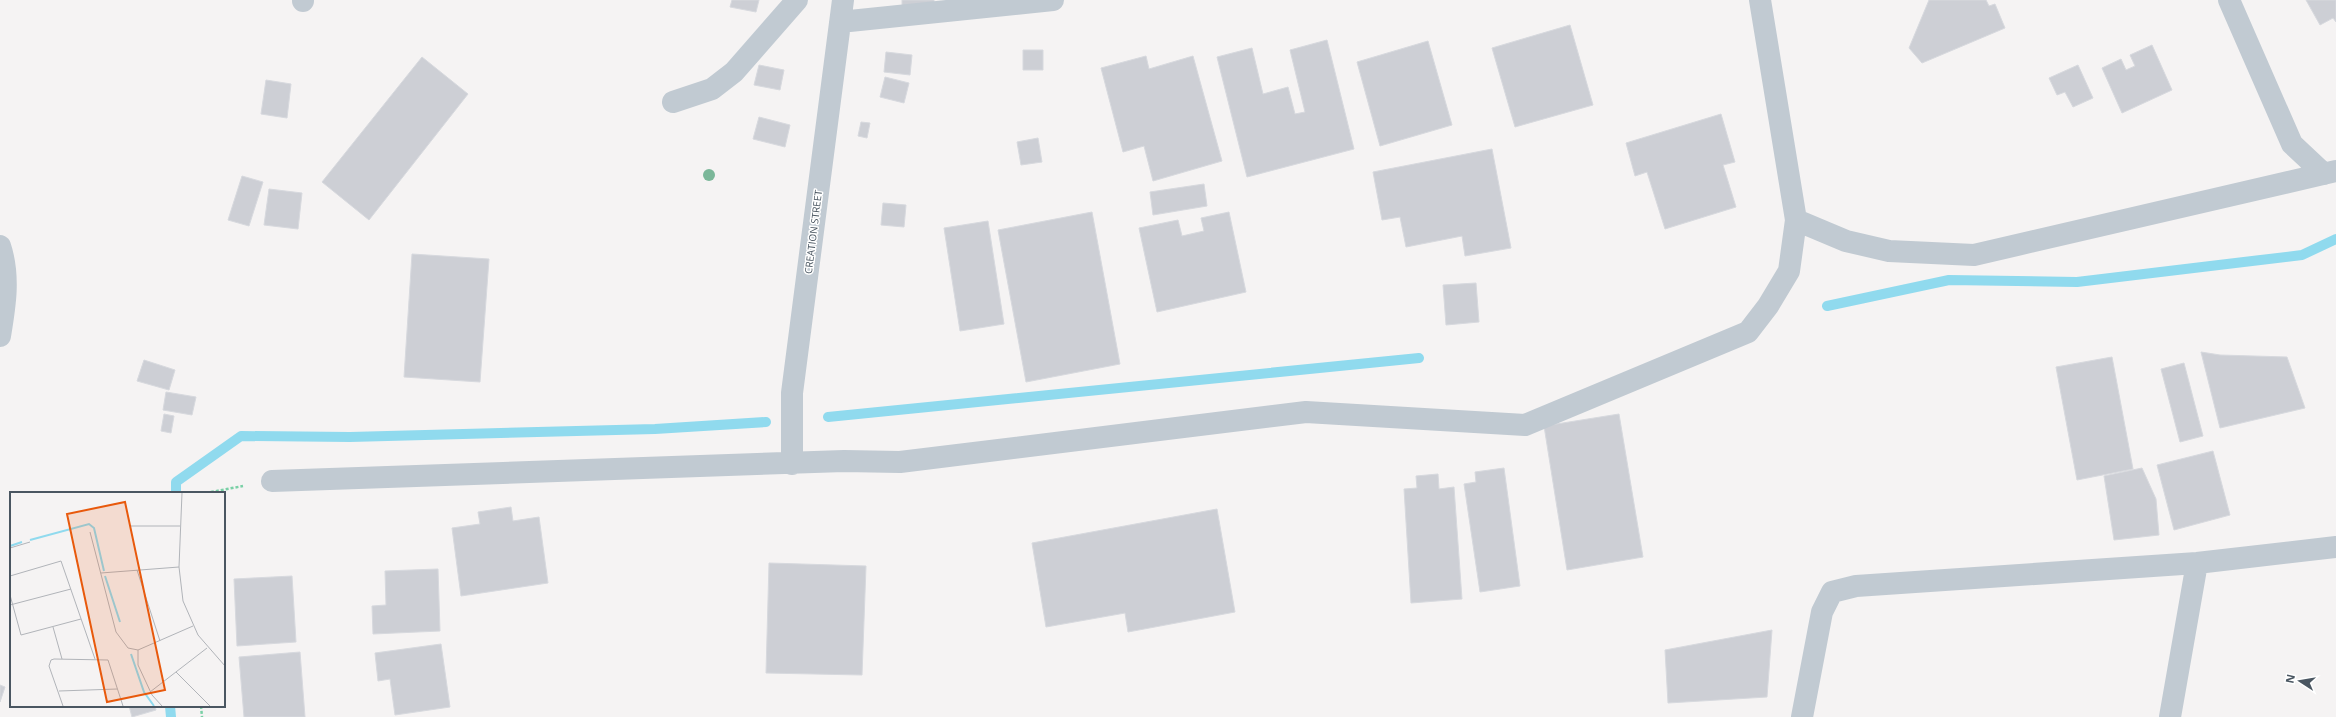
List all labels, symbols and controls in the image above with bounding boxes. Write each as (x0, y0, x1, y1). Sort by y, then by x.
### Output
street label: CREATION STREET (801, 189, 825, 275)
inset map (10, 492, 225, 707)
north arrow (2280, 661, 2320, 701)
text: N (2281, 673, 2298, 685)

